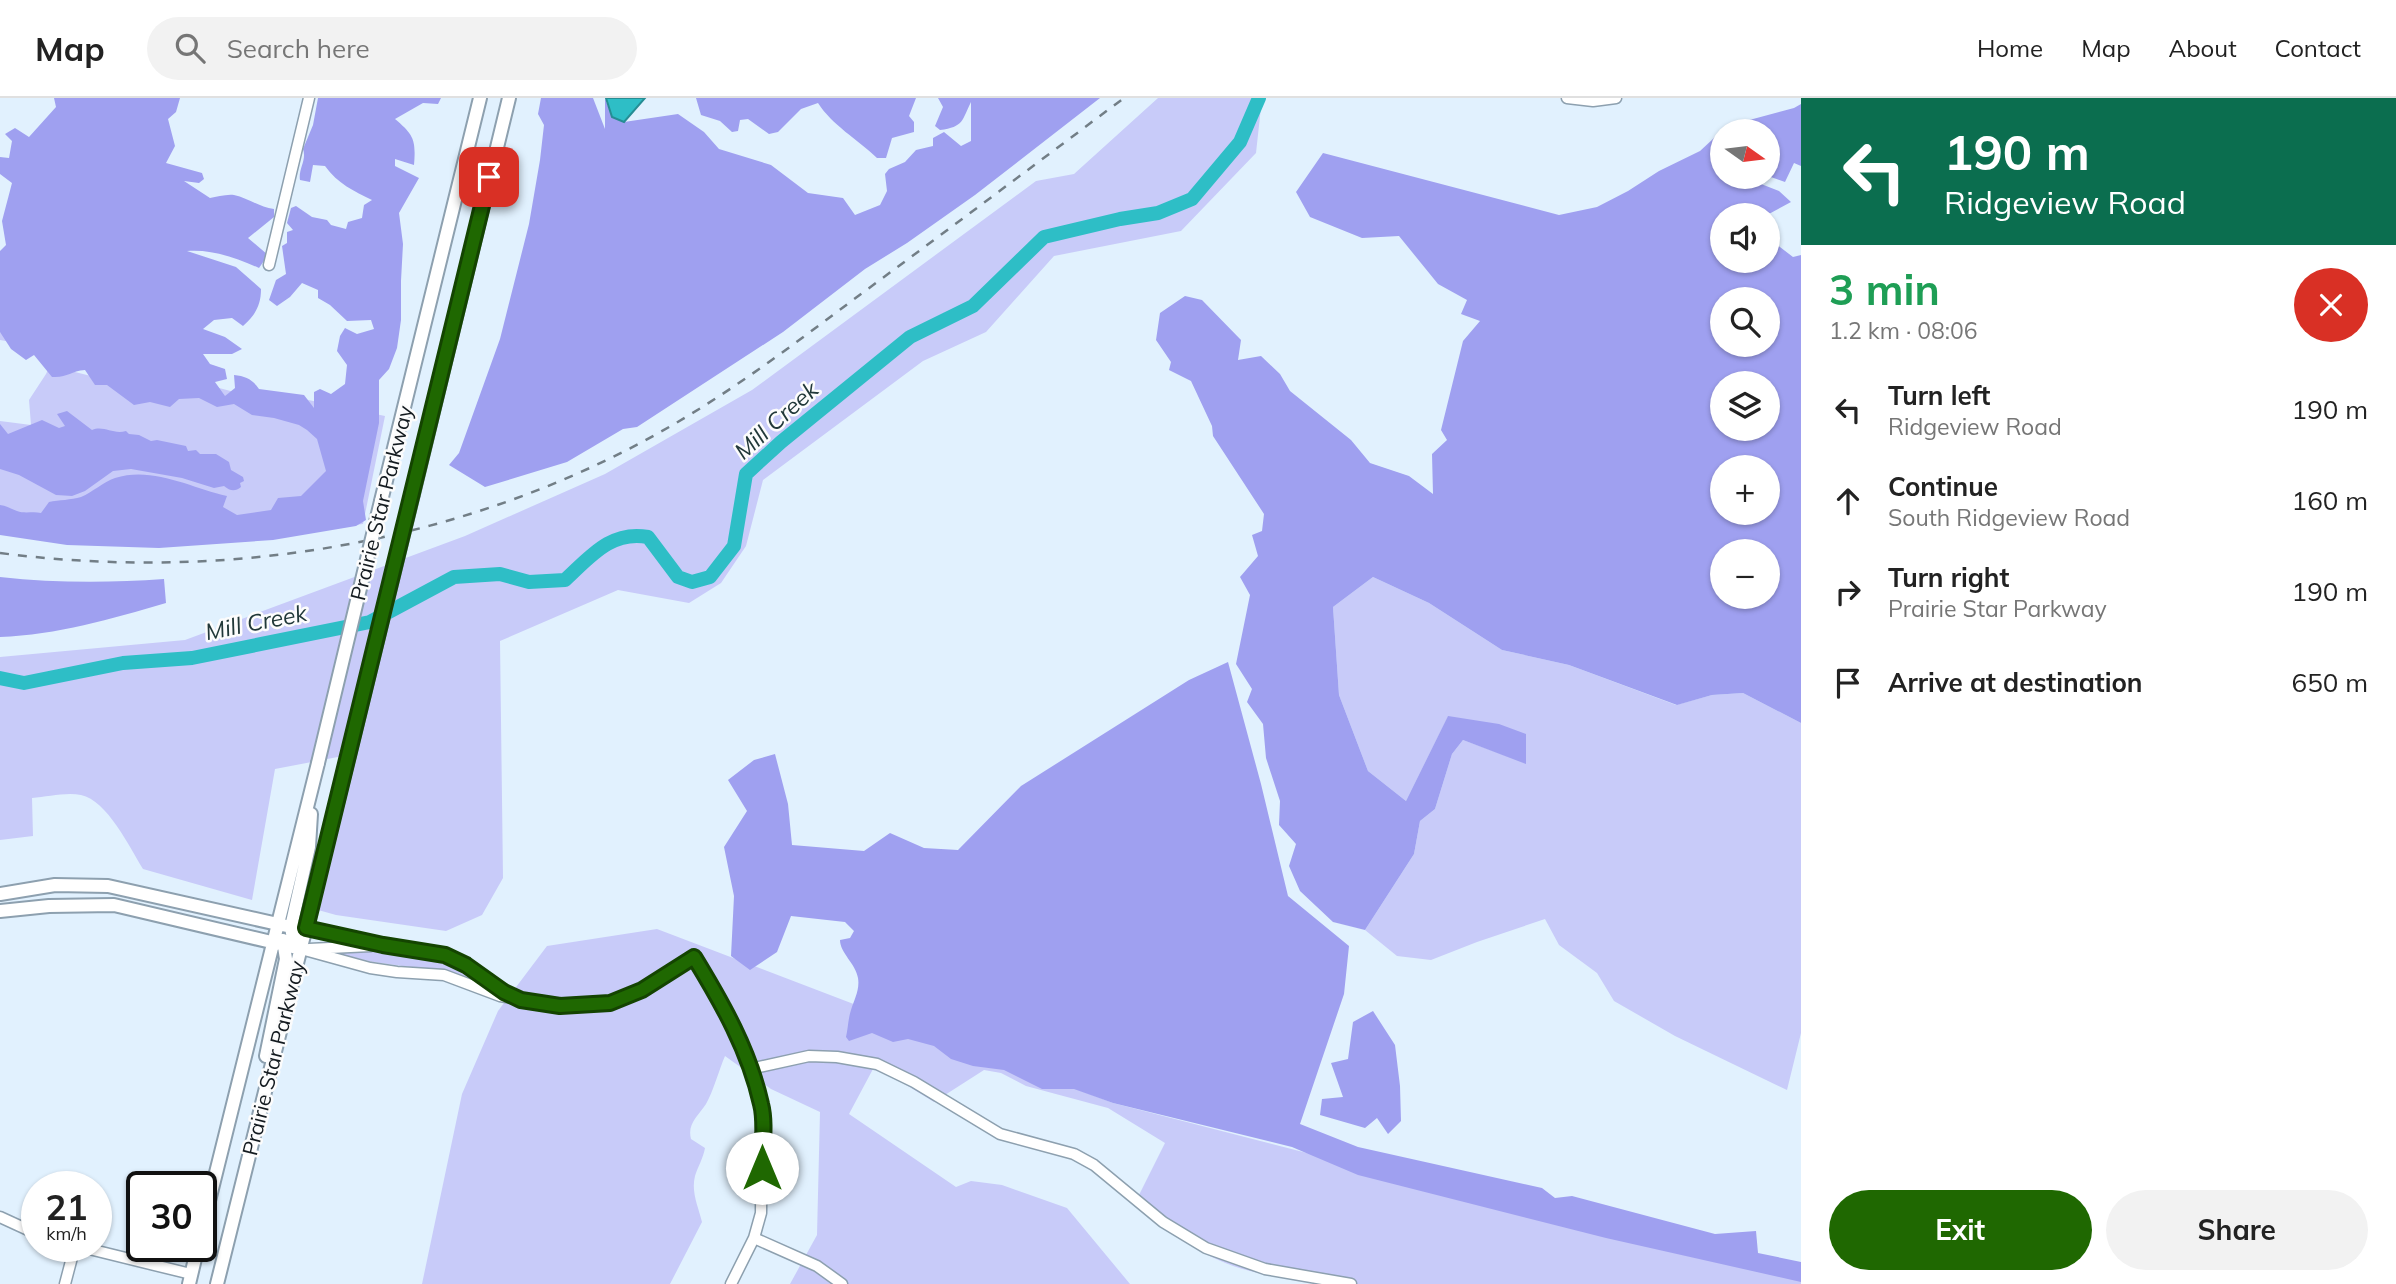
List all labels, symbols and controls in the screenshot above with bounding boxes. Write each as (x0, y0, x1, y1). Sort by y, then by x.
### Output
search box (147, 17, 637, 80)
text: Map (35, 28, 105, 69)
icon: search (171, 29, 209, 67)
text: Search here (227, 32, 370, 65)
text: Home (1977, 33, 2043, 63)
text: Map (2081, 33, 2131, 63)
text: About (2169, 33, 2237, 63)
text: Contact (2275, 33, 2361, 63)
north arrow (1710, 119, 1780, 189)
map controls (1710, 119, 1780, 609)
text: 190 m (1944, 121, 2090, 182)
icon: left (1829, 126, 1920, 217)
pin (459, 147, 519, 207)
icon: arrive (470, 158, 508, 196)
text: Ridgeview Road (1944, 182, 2186, 222)
button: sound (1710, 203, 1780, 273)
text: 3 min (1829, 263, 1940, 316)
button: close (2294, 268, 2368, 342)
button: search (1710, 287, 1780, 357)
text: 1.2 km · 08:06 (1829, 316, 1978, 345)
button: layers (1710, 371, 1780, 441)
water label: Mill Creek (728, 374, 825, 465)
text: Turn left (1888, 379, 1990, 412)
icon: left (1829, 391, 1867, 429)
text: 190 m (2292, 393, 2368, 426)
street label: Prairie Star Parkway (344, 403, 418, 603)
text: Ridgeview Road (1888, 412, 2062, 441)
button: + (1710, 455, 1780, 525)
text: Continue (1888, 470, 1998, 503)
icon: ahead (1829, 482, 1867, 520)
text: 160 m (2292, 484, 2368, 517)
text: South Ridgeview Road (1888, 503, 2130, 532)
button: − (1710, 539, 1780, 609)
text: Turn right (1888, 561, 2009, 594)
icon: right (1829, 573, 1867, 611)
text: 190 m (2292, 575, 2368, 608)
text: Prairie Star Parkway (1888, 594, 2107, 623)
water label: Mill Creek (203, 598, 310, 646)
icon: arrive (1829, 664, 1867, 702)
text: Arrive at destination (1888, 666, 2143, 699)
text: 650 m (2292, 666, 2368, 699)
street label: Prairie Star Parkway (236, 958, 310, 1158)
position arrow (725, 1131, 799, 1205)
speed limit sign: 30 (126, 1171, 217, 1262)
text: 21 (45, 1185, 88, 1229)
button: Exit (1829, 1190, 2092, 1270)
button: Share (2106, 1190, 2368, 1270)
text: km/h (46, 1222, 87, 1245)

